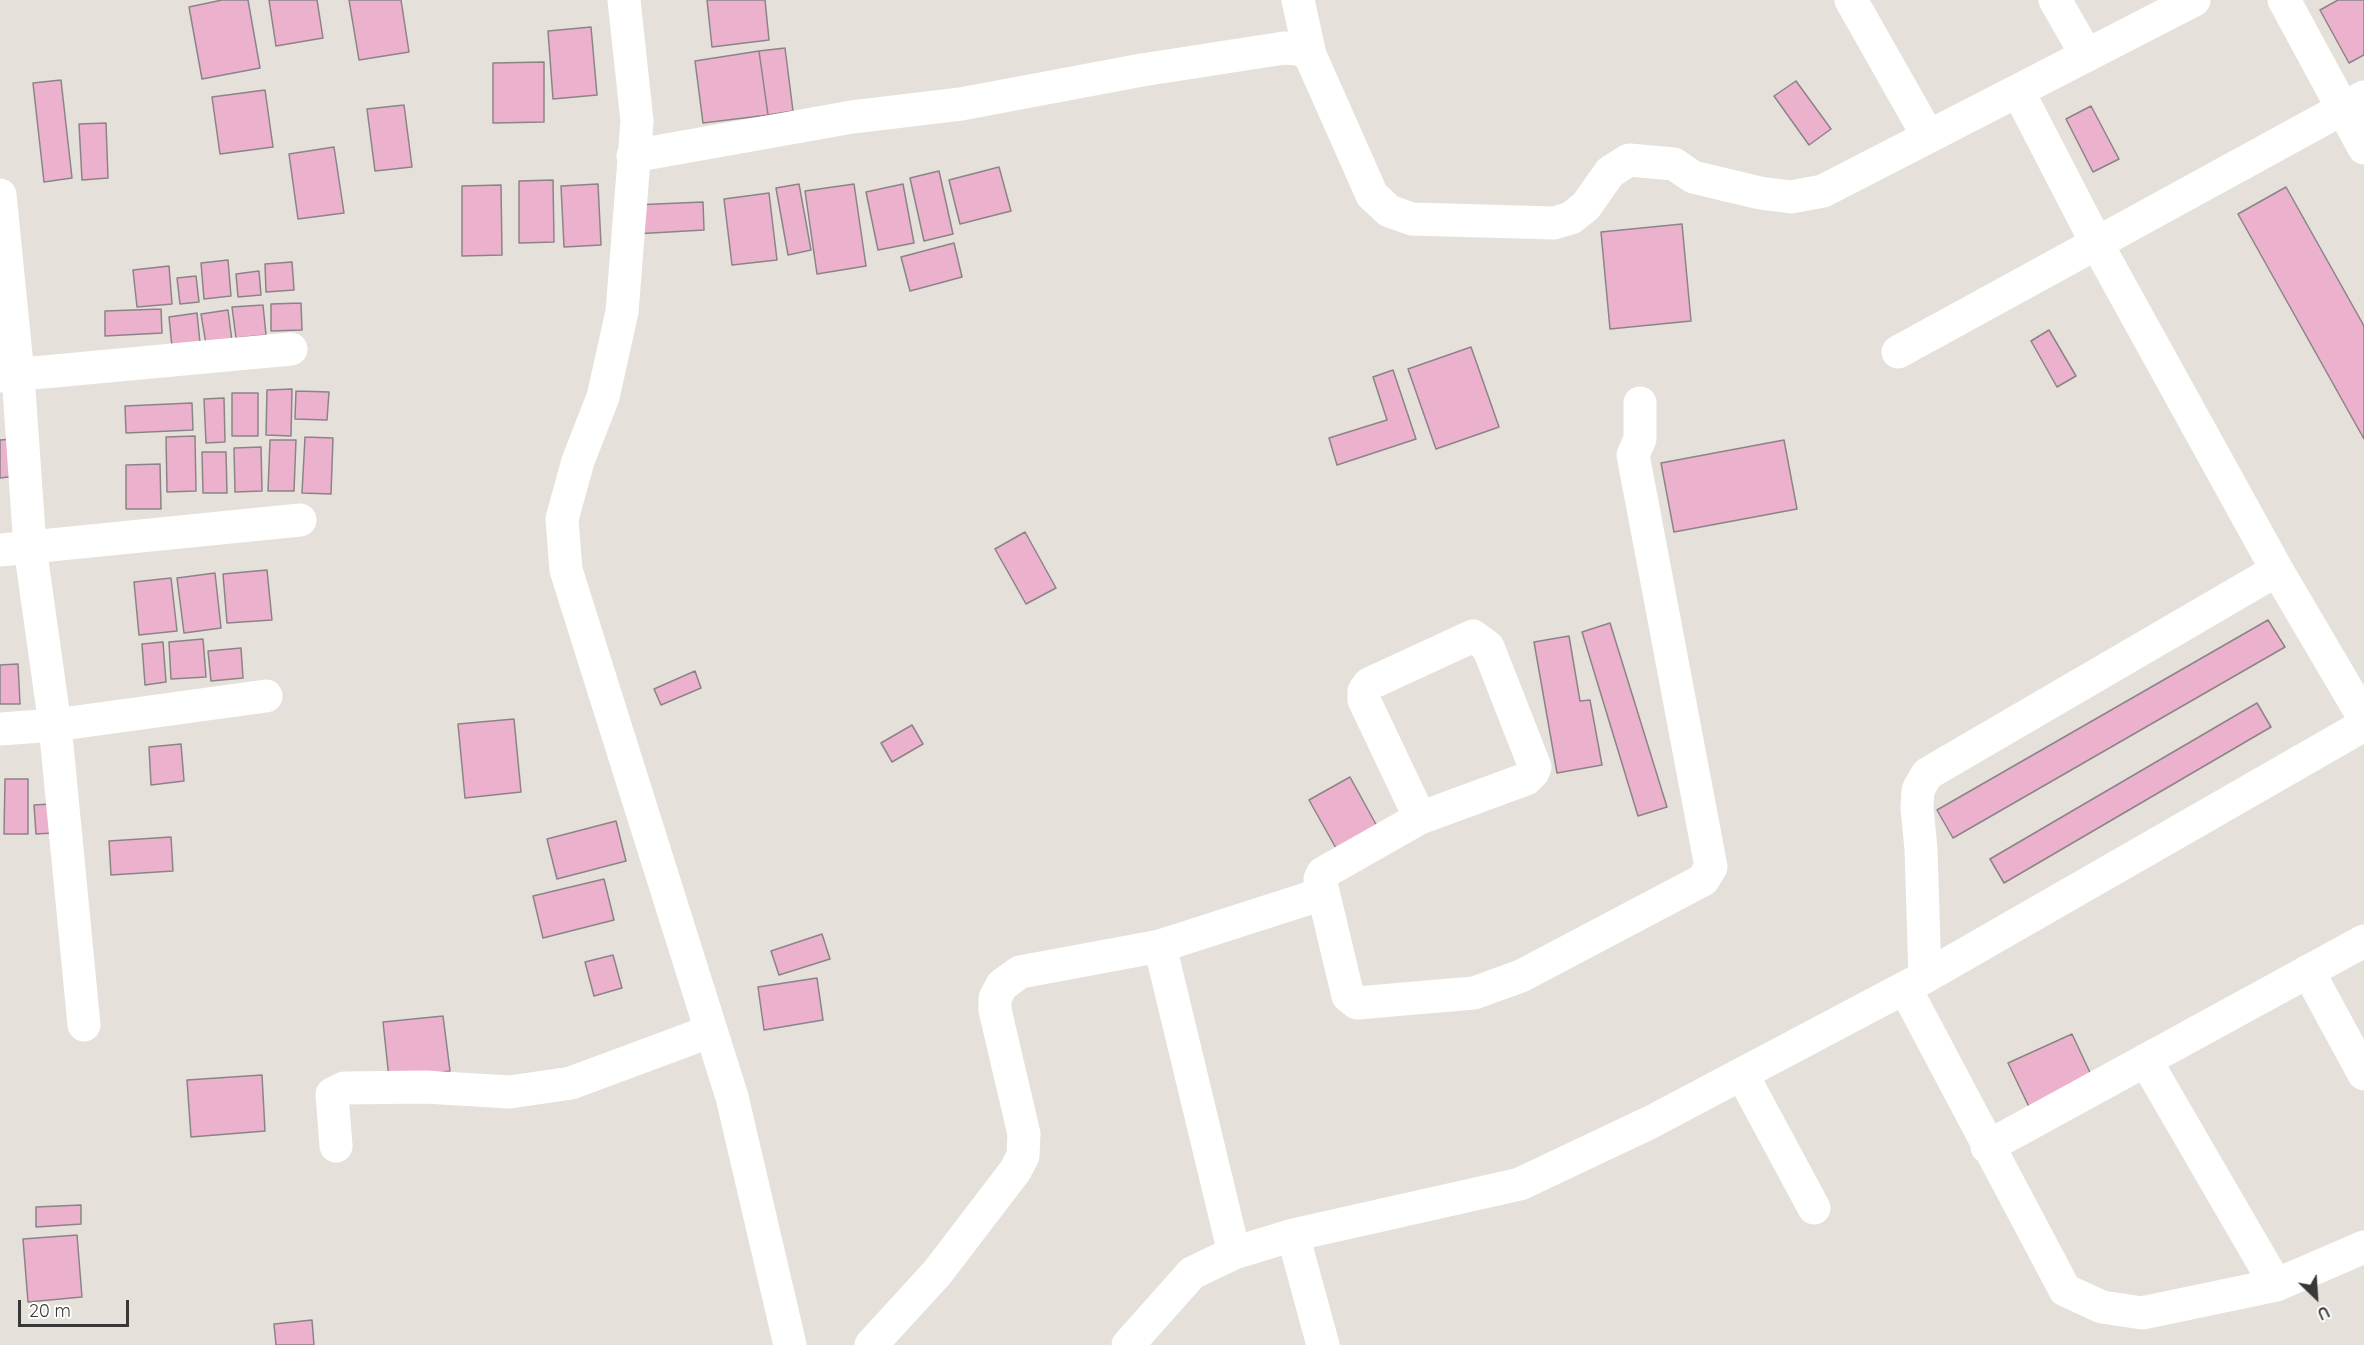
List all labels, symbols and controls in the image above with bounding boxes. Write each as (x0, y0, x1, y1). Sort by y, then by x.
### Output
north arrow (2286, 1267, 2346, 1327)
scale bar (21, 1288, 132, 1326)
text: 20 m (29, 1299, 71, 1322)
text: U (2314, 1302, 2333, 1325)

